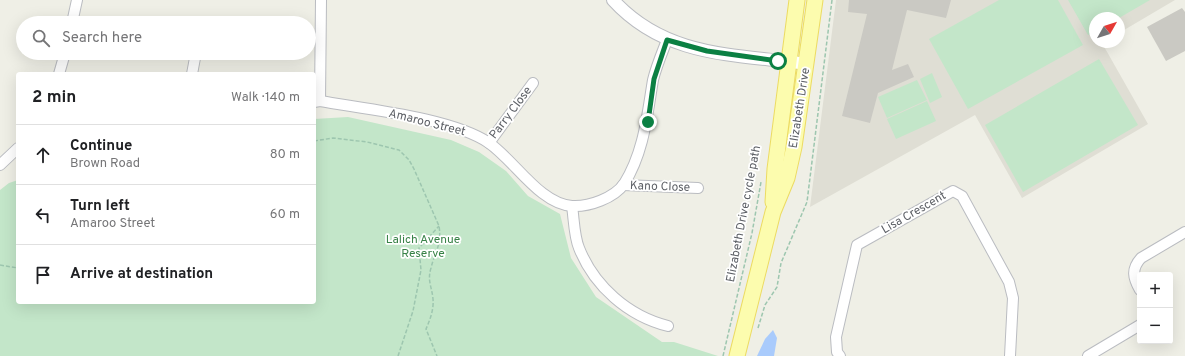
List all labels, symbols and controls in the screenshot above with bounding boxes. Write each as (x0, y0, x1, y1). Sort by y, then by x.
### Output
north arrow (1089, 12, 1125, 48)
search box (16, 16, 316, 60)
icon: search (30, 27, 52, 49)
text: Search here (62, 29, 142, 48)
route start (769, 52, 787, 70)
street label: Elizabeth Drive (786, 67, 814, 149)
street label: Parry Close (486, 84, 536, 142)
text: 2 min (32, 87, 76, 109)
text: Walk · 140 m (231, 90, 300, 106)
street label: Amaroo Street (387, 106, 467, 140)
route end (639, 113, 657, 131)
text: Continue (70, 137, 132, 156)
icon: ahead (32, 144, 54, 166)
street label: Elizabeth Drive cycle path (723, 144, 765, 284)
text: 80 m (270, 147, 300, 163)
text: Brown Road (70, 156, 140, 172)
street label: Kano Close (630, 178, 690, 196)
street label: Lisa Crescent (879, 188, 949, 238)
text: Turn left (70, 197, 130, 216)
icon: left (32, 204, 54, 226)
text: 60 m (270, 207, 300, 223)
text: Amaroo Street (70, 216, 155, 232)
park label: Lalich Avenue Reserve (386, 232, 460, 262)
icon: arrive (32, 264, 54, 286)
text: Arrive at destination (70, 265, 213, 284)
map controls (1137, 272, 1173, 344)
button: + (1137, 272, 1173, 308)
button: − (1137, 308, 1173, 344)

